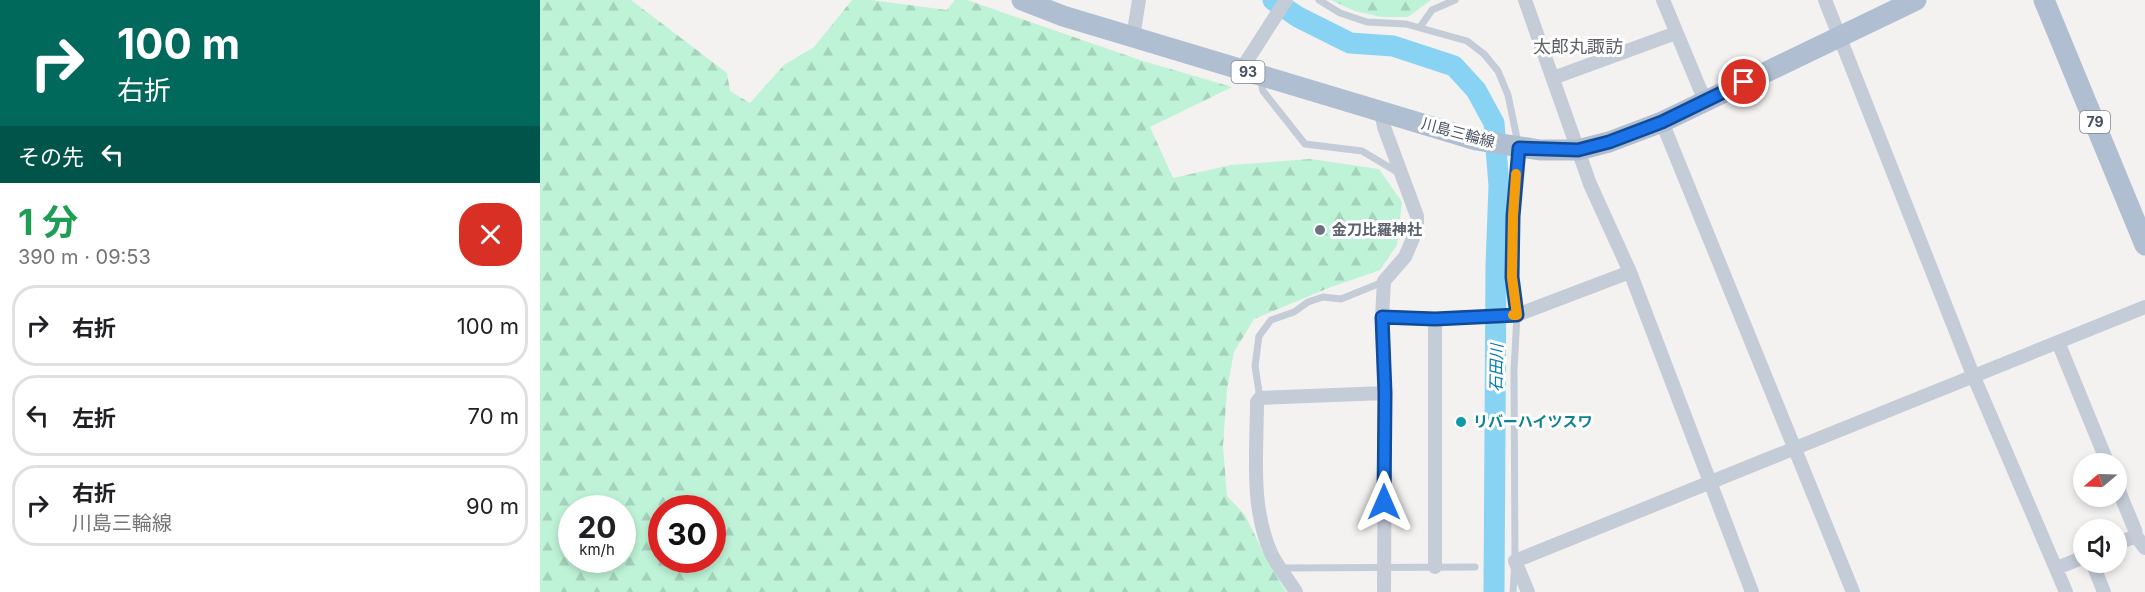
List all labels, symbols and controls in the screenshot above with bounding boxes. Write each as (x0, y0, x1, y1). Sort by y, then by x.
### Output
text: 100 m (117, 18, 240, 69)
icon: right (18, 24, 96, 102)
district label: 太郎丸諏訪 (1533, 36, 1623, 57)
pin (1718, 56, 1769, 107)
road number: 93 (1232, 61, 1264, 83)
icon: arrive (1727, 65, 1760, 98)
text: 右折 (117, 74, 171, 107)
road number: 79 (2080, 111, 2110, 133)
street label: 川島三輪線 (1419, 114, 1497, 151)
icon: left (96, 138, 129, 171)
text: その先 (18, 144, 84, 170)
text: 1 分 (18, 200, 78, 244)
button: close (459, 203, 522, 266)
place label: 金刀比羅神社 (1332, 220, 1422, 239)
marker: 金刀比羅神社 (1313, 223, 1327, 237)
text: 390 m · 09:53 (18, 245, 151, 269)
icon: right (21, 309, 54, 342)
text: 100 m (457, 313, 519, 339)
text: 右折 (72, 315, 116, 341)
water label: 石田川 (1486, 342, 1506, 392)
icon: left (21, 399, 54, 432)
text: 70 m (468, 403, 519, 429)
text: 左折 (72, 405, 116, 431)
place label: リバーハイツスワ (1473, 412, 1592, 431)
marker: リバーハイツスワ (1454, 415, 1468, 429)
north arrow (2073, 453, 2127, 507)
map controls (2073, 453, 2127, 573)
position arrow (1352, 470, 1416, 534)
text: 右折 (72, 480, 116, 506)
icon: right (21, 489, 54, 522)
text: 90 m (466, 493, 519, 519)
speed limit sign: 30 (648, 495, 726, 573)
text: 20 (577, 509, 617, 545)
text: 川島三輪線 (72, 511, 172, 535)
button: sound (2073, 519, 2127, 573)
text: km/h (579, 540, 615, 559)

